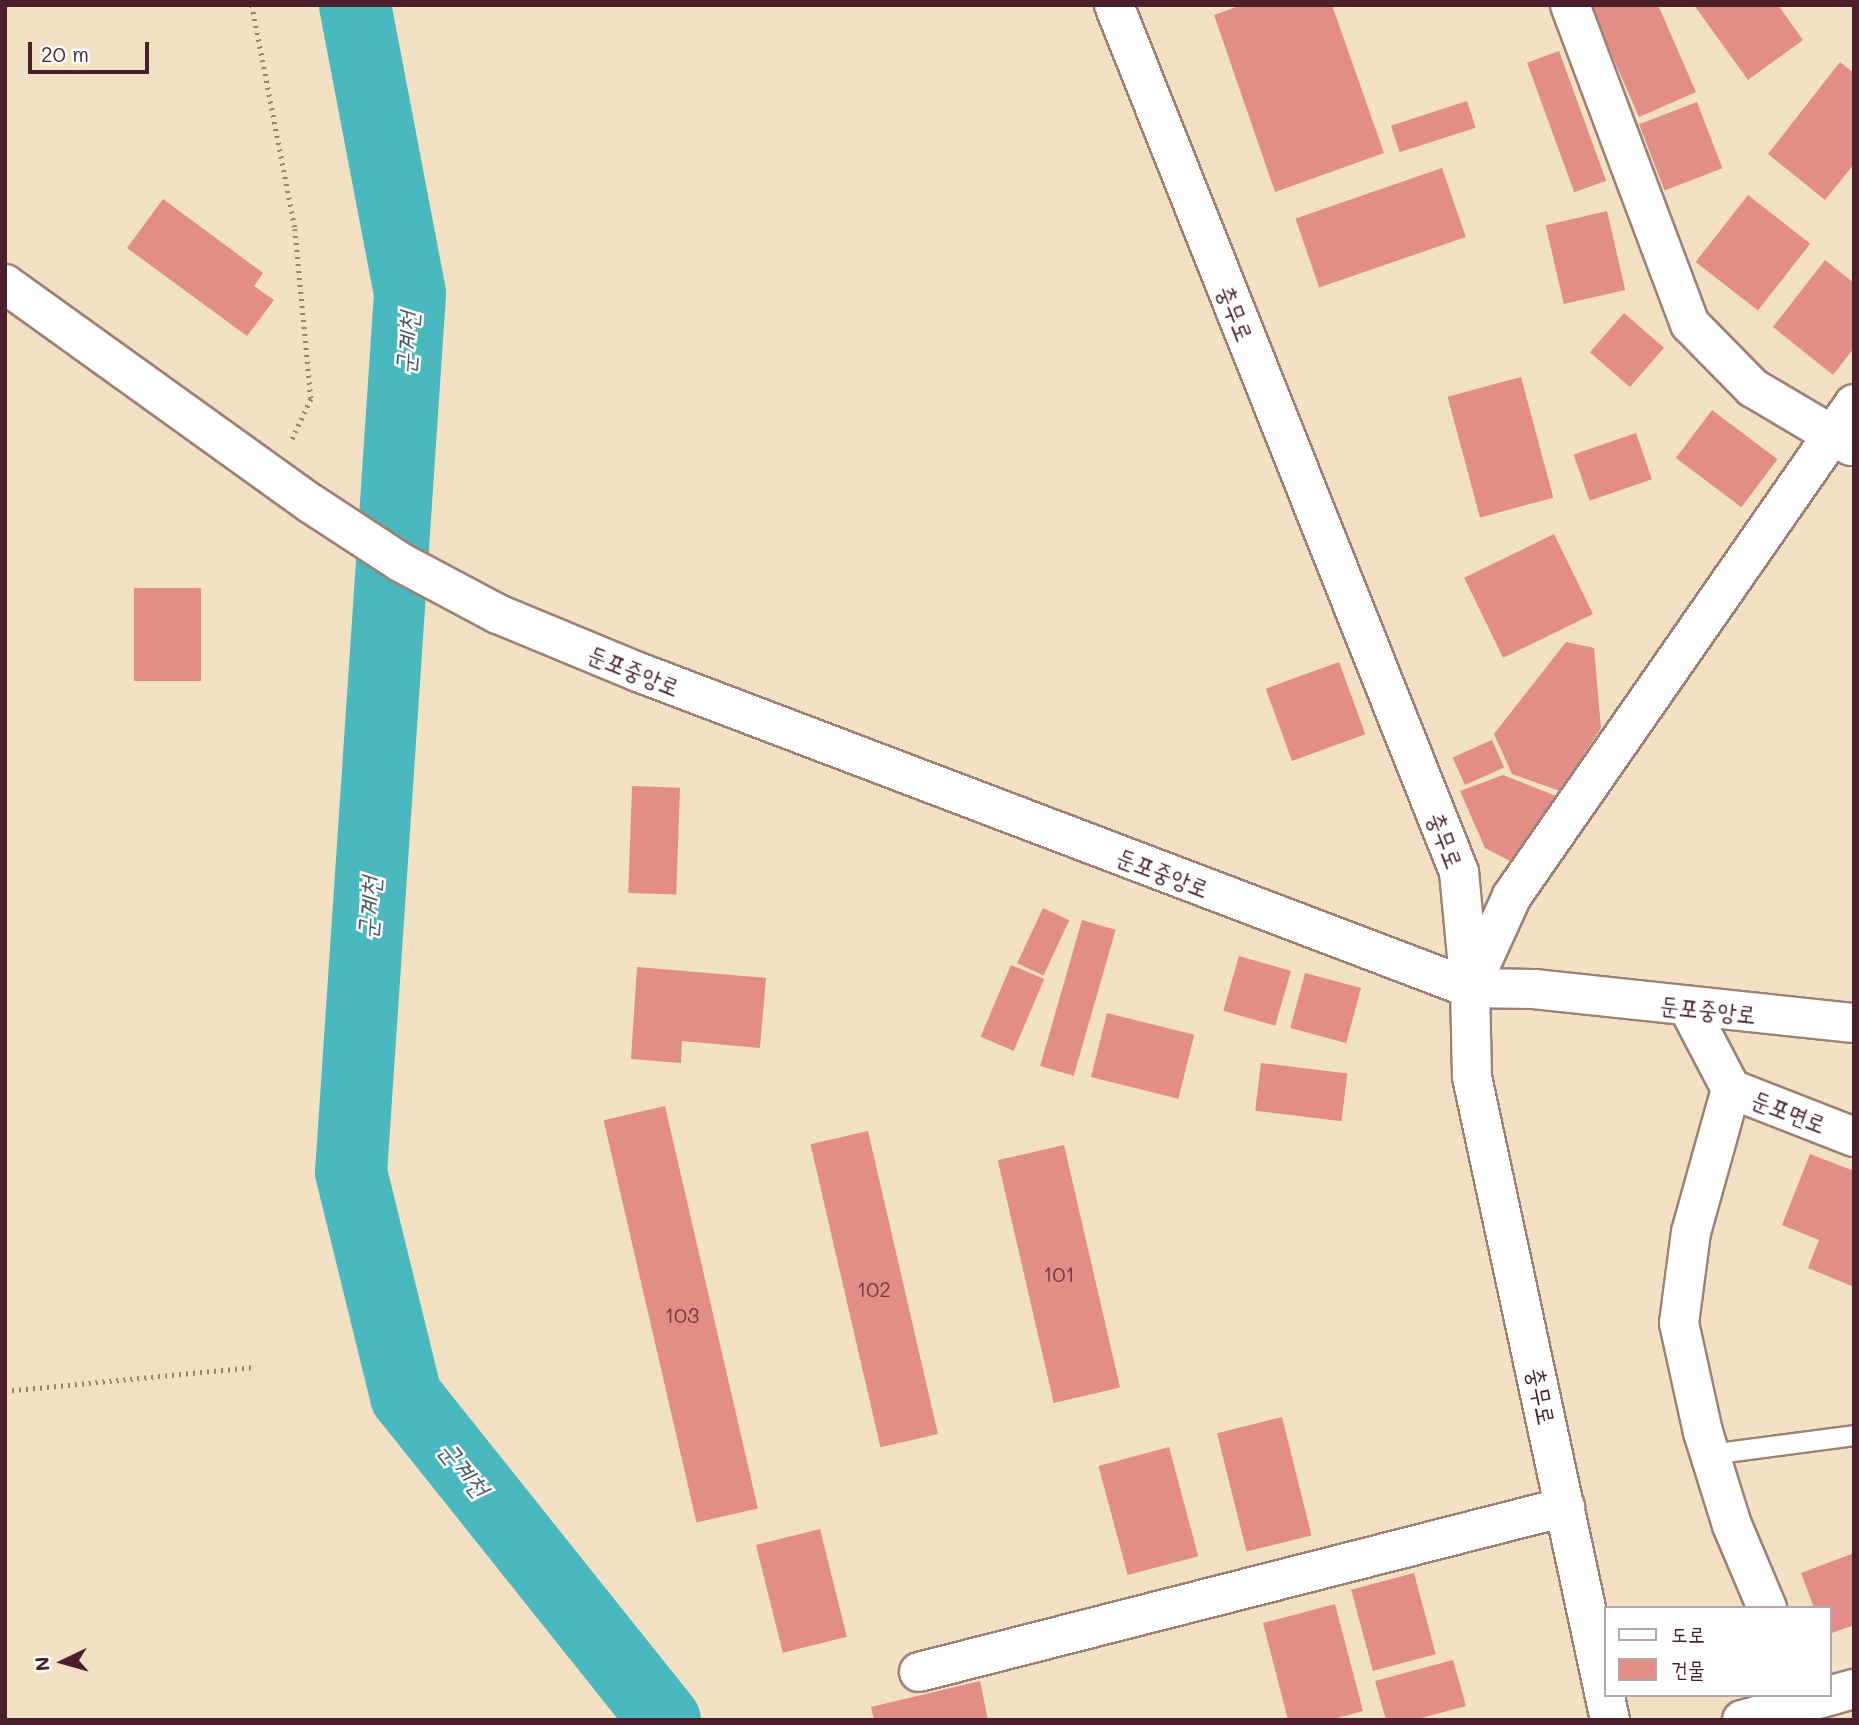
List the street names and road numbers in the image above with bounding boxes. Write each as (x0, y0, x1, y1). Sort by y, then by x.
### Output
street label: 충무로 (1212, 281, 1260, 345)
street label: 둔포중앙로 (584, 639, 684, 701)
street label: 충무로 (1422, 808, 1470, 872)
street label: 둔포중앙로 (1113, 841, 1213, 903)
street label: 둔포중앙로 (1658, 990, 1758, 1028)
street label: 둔포면로 (1748, 1084, 1830, 1138)
street label: 충무로 (1522, 1365, 1562, 1427)

